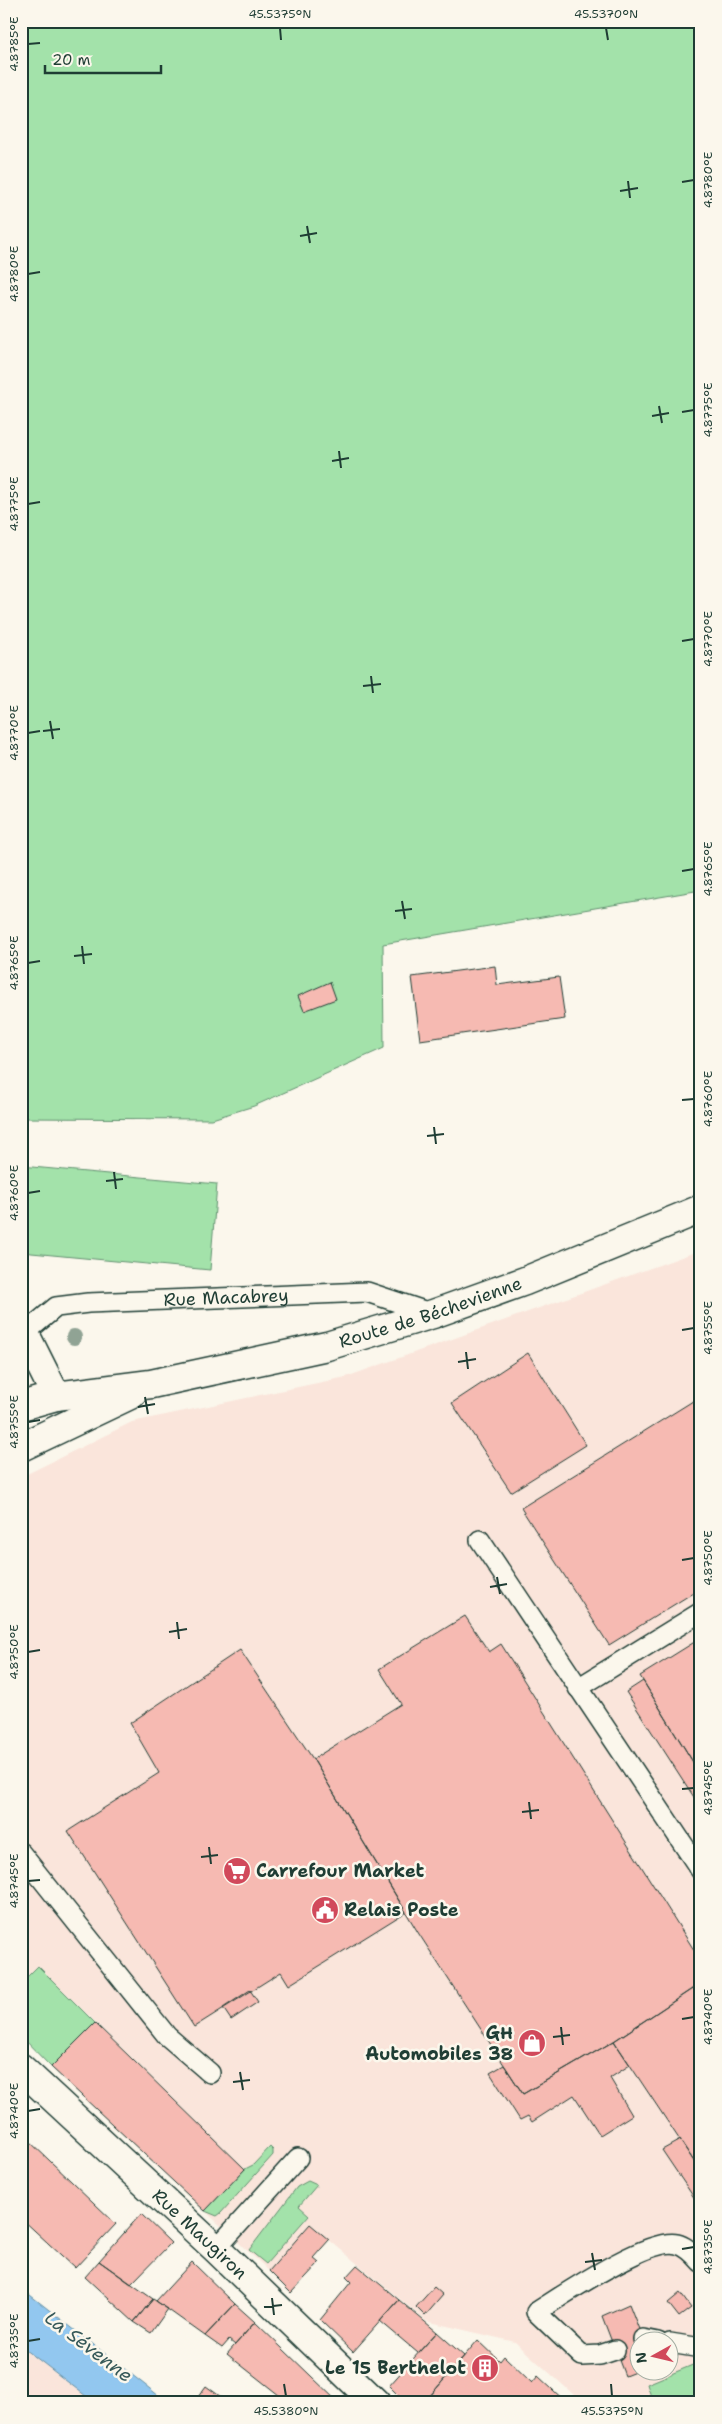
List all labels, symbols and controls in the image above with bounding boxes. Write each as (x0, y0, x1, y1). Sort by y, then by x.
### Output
text: 45.5375°N (248, 6, 312, 22)
text: 45.5370°N (574, 6, 638, 22)
text: 4.8785°E (6, 16, 22, 72)
scale bar (45, 42, 161, 74)
text: 20 m (52, 50, 91, 70)
text: 4.8780°E (700, 152, 716, 208)
text: 4.8780°E (6, 246, 22, 302)
text: 4.8775°E (700, 383, 716, 437)
text: 4.8775°E (6, 477, 22, 531)
text: 4.8770°E (700, 611, 716, 667)
text: 4.8770°E (6, 705, 22, 761)
text: 4.8765°E (700, 841, 716, 897)
text: 4.8765°E (6, 935, 22, 991)
text: 4.8760°E (700, 1071, 716, 1127)
text: 4.8760°E (6, 1165, 22, 1221)
street label: Route de Béchevienne (336, 1271, 525, 1354)
street label: Rue Macabrey (163, 1283, 289, 1312)
text: 4.8755°E (700, 1301, 716, 1355)
text: 4.8755°E (6, 1395, 22, 1449)
text: 4.8750°E (700, 1530, 716, 1586)
text: 4.8750°E (6, 1624, 22, 1680)
text: 4.8745°E (700, 1760, 716, 1816)
text: 4.8745°E (6, 1853, 22, 1909)
supermarket icon: Carrefour Market (222, 1856, 252, 1886)
place label: Carrefour Market (256, 1859, 425, 1883)
public building icon: Relais Poste (310, 1895, 340, 1925)
place label: Relais Poste (344, 1898, 459, 1922)
text: 4.8740°E (700, 1989, 716, 2045)
place label: GH Automobiles 38 (365, 2021, 513, 2066)
shop icon: GH Automobiles 38 (517, 2028, 547, 2058)
text: 4.8740°E (6, 2083, 22, 2139)
street label: Rue Maugiron (147, 2184, 253, 2285)
text: 4.8735°E (700, 2220, 716, 2274)
water label: La Sévenne (40, 2305, 138, 2388)
text: 4.8735°E (6, 2314, 22, 2368)
north arrow (630, 2332, 680, 2382)
text: N (631, 2351, 651, 2365)
building icon: Le 15 Berthelot (470, 2353, 500, 2383)
place label: Le 15 Berthelot (325, 2356, 466, 2380)
text: 45.5380°N (254, 2403, 318, 2419)
text: 45.5375°N (580, 2403, 644, 2419)

